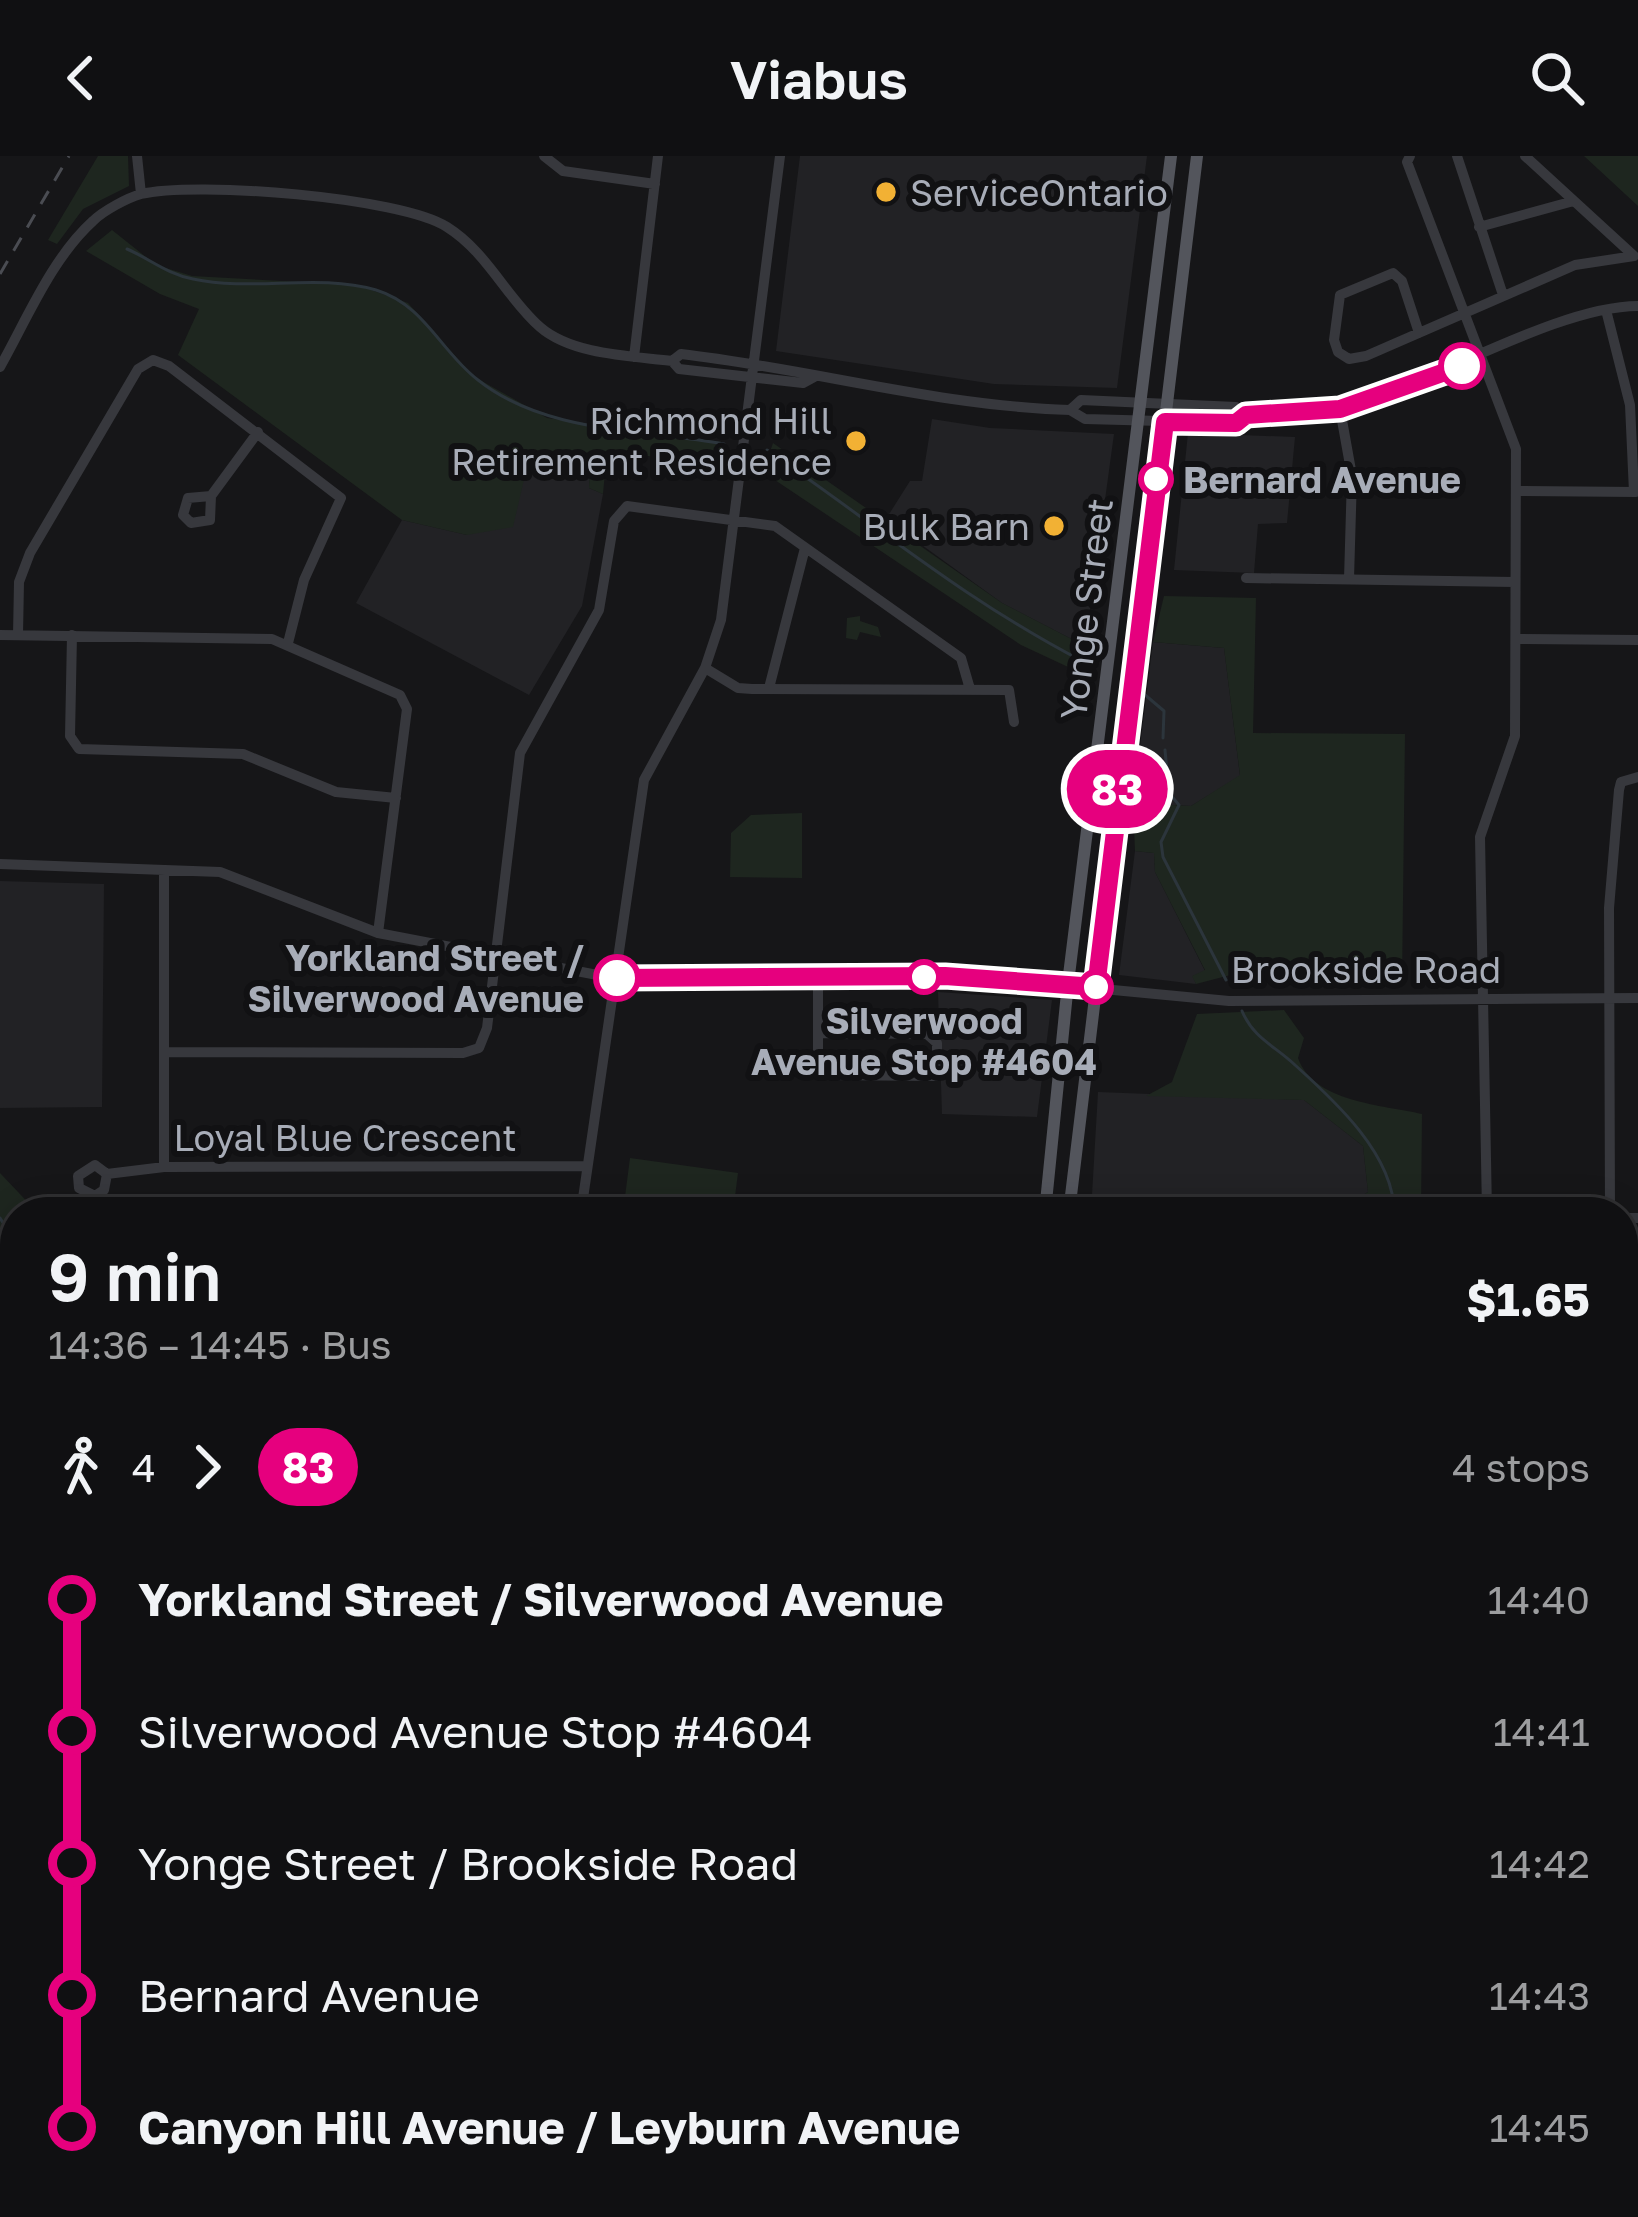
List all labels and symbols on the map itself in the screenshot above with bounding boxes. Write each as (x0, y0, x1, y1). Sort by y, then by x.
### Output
place label: ServiceOntario (910, 171, 1168, 214)
marker: ServiceOntario (873, 179, 899, 205)
unlabelled marker (1440, 344, 1484, 388)
place label: Richmond Hill Retirement Residence (451, 399, 832, 483)
marker: Richmond Hill Retirement Residence (843, 428, 869, 454)
place label: Bernard Avenue (1183, 458, 1461, 501)
marker: Bernard Avenue (1140, 463, 1172, 495)
street label: Yonge Street (1051, 496, 1121, 722)
place label: Bulk Barn (863, 505, 1030, 548)
marker: Bulk Barn (1041, 513, 1067, 539)
line badge: 83 (1063, 750, 1171, 828)
place label: Yorkland Street / Silverwood Avenue (248, 936, 584, 1020)
street label: Brookside Road (1231, 948, 1501, 991)
marker: Yorkland Street / Silverwood Avenue (595, 956, 639, 1000)
marker: Silverwood Avenue Stop #4604 (908, 961, 940, 993)
unlabelled marker (1080, 971, 1112, 1003)
place label: Silverwood Avenue Stop #4604 (751, 999, 1097, 1083)
street label: Loyal Blue Crescent (173, 1116, 517, 1159)

